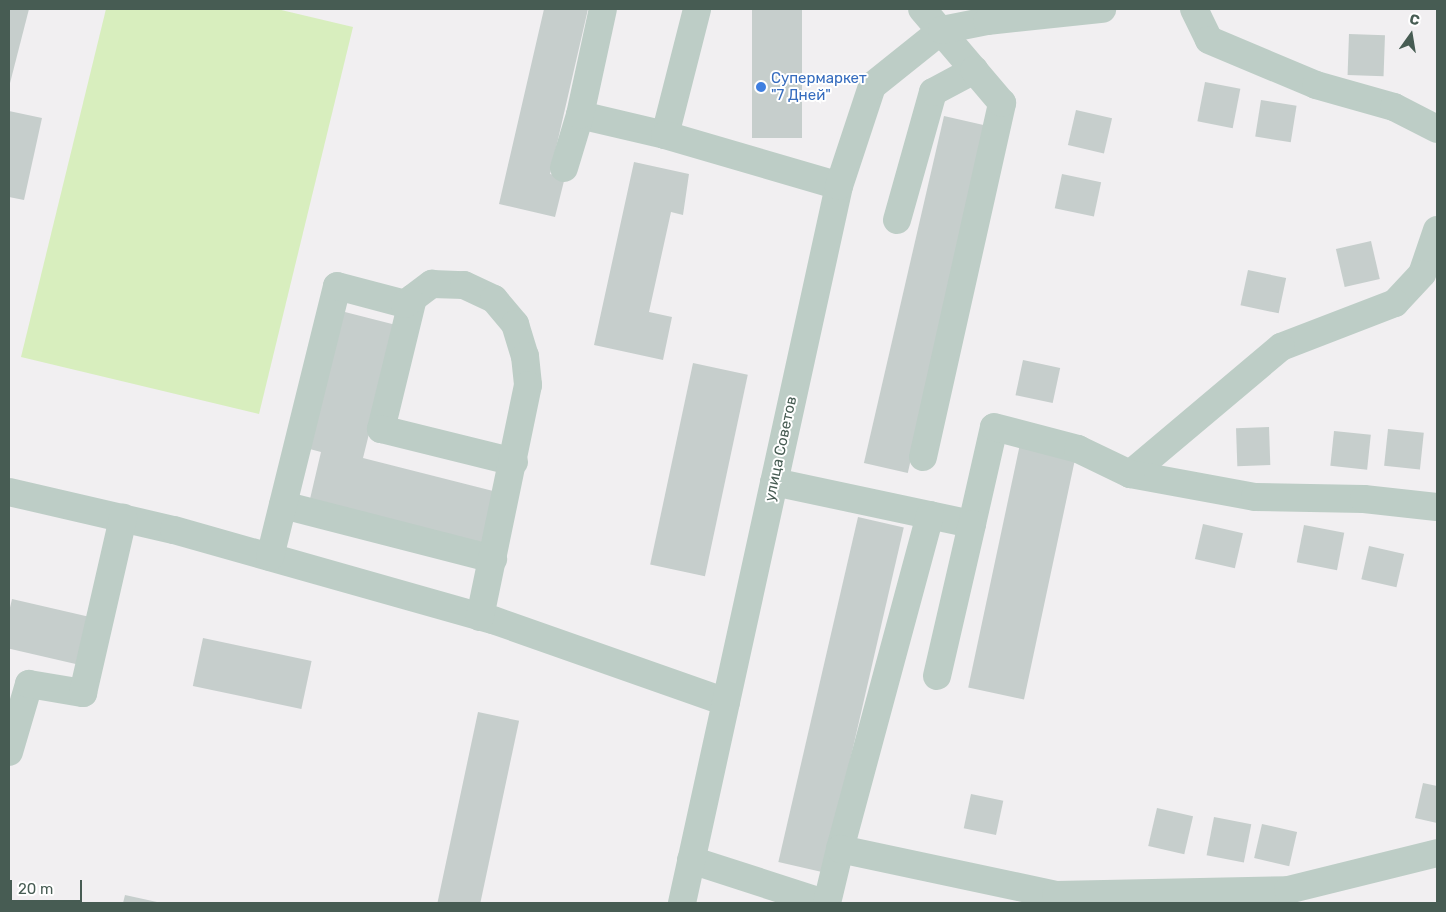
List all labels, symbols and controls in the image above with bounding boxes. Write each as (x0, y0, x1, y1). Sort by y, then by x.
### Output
north arrow (1386, 10, 1436, 60)
text: С (1408, 11, 1421, 29)
place label: Супермаркет "7 Дней" (771, 69, 867, 104)
marker: Супермаркет "7 Дней" (755, 81, 767, 93)
street label: улица Советов (761, 395, 801, 503)
scale bar (12, 870, 85, 902)
text: 20 m (18, 880, 53, 898)

